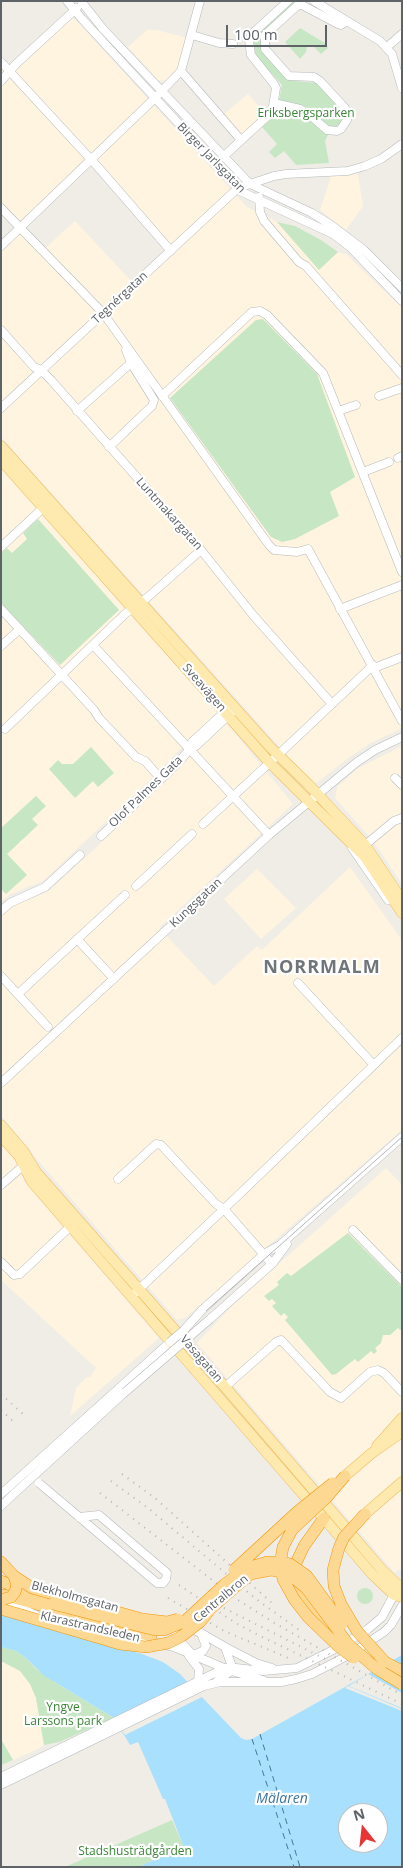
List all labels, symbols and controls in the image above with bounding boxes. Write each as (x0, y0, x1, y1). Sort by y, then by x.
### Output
scale bar (228, 15, 329, 47)
text: 100 m (234, 24, 278, 44)
park label: Eriksbergsparken (257, 107, 355, 121)
street label: Birger Jarlsgatan (174, 120, 248, 196)
street label: Tegnérgatan (89, 269, 151, 327)
street label: Luntmakargatan (133, 475, 205, 553)
street label: Sveavägen (179, 661, 229, 715)
street label: Olof Palmes Gata (106, 753, 186, 831)
street label: Kungsgatan (167, 875, 225, 931)
district label: NORRMALM (262, 957, 382, 979)
street label: Vasagatan (177, 1333, 225, 1385)
street label: Centralbron (191, 1572, 251, 1626)
street label: Blekholmsgatan (30, 1578, 120, 1616)
street label: Klarastrandsleden (39, 1609, 141, 1645)
park label: Yngve Larssons park (24, 1701, 102, 1729)
water label: Mälaren (256, 1791, 308, 1807)
north arrow (338, 1803, 388, 1853)
text: N (351, 1803, 367, 1825)
park label: Stadshusträdgården (78, 1845, 192, 1859)

